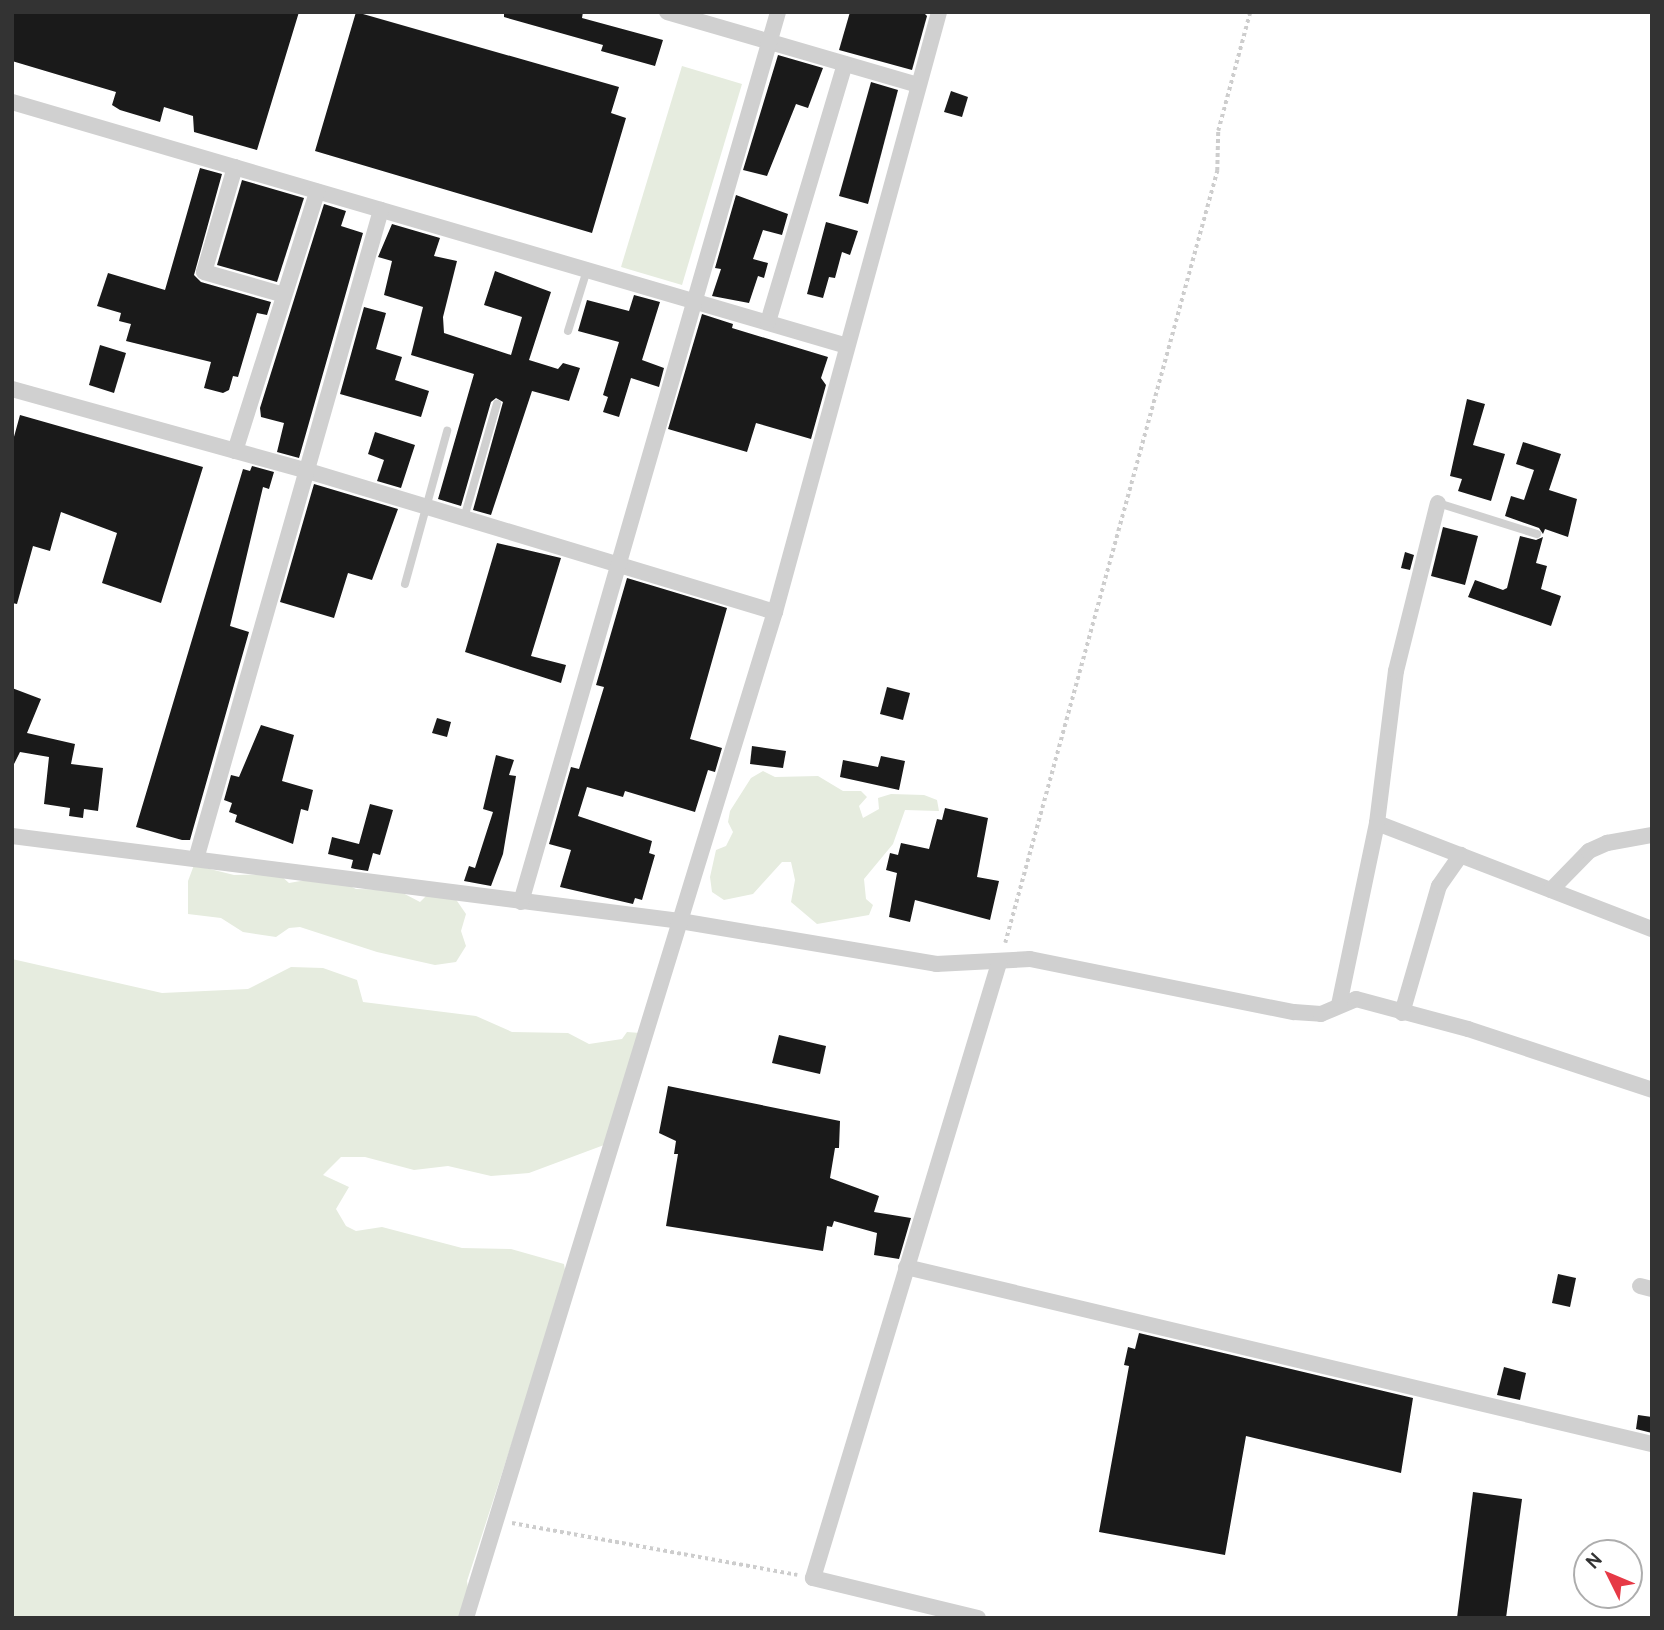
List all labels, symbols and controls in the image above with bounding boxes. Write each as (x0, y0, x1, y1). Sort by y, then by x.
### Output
north arrow (1573, 1539, 1643, 1609)
text: N (1581, 1548, 1607, 1573)

